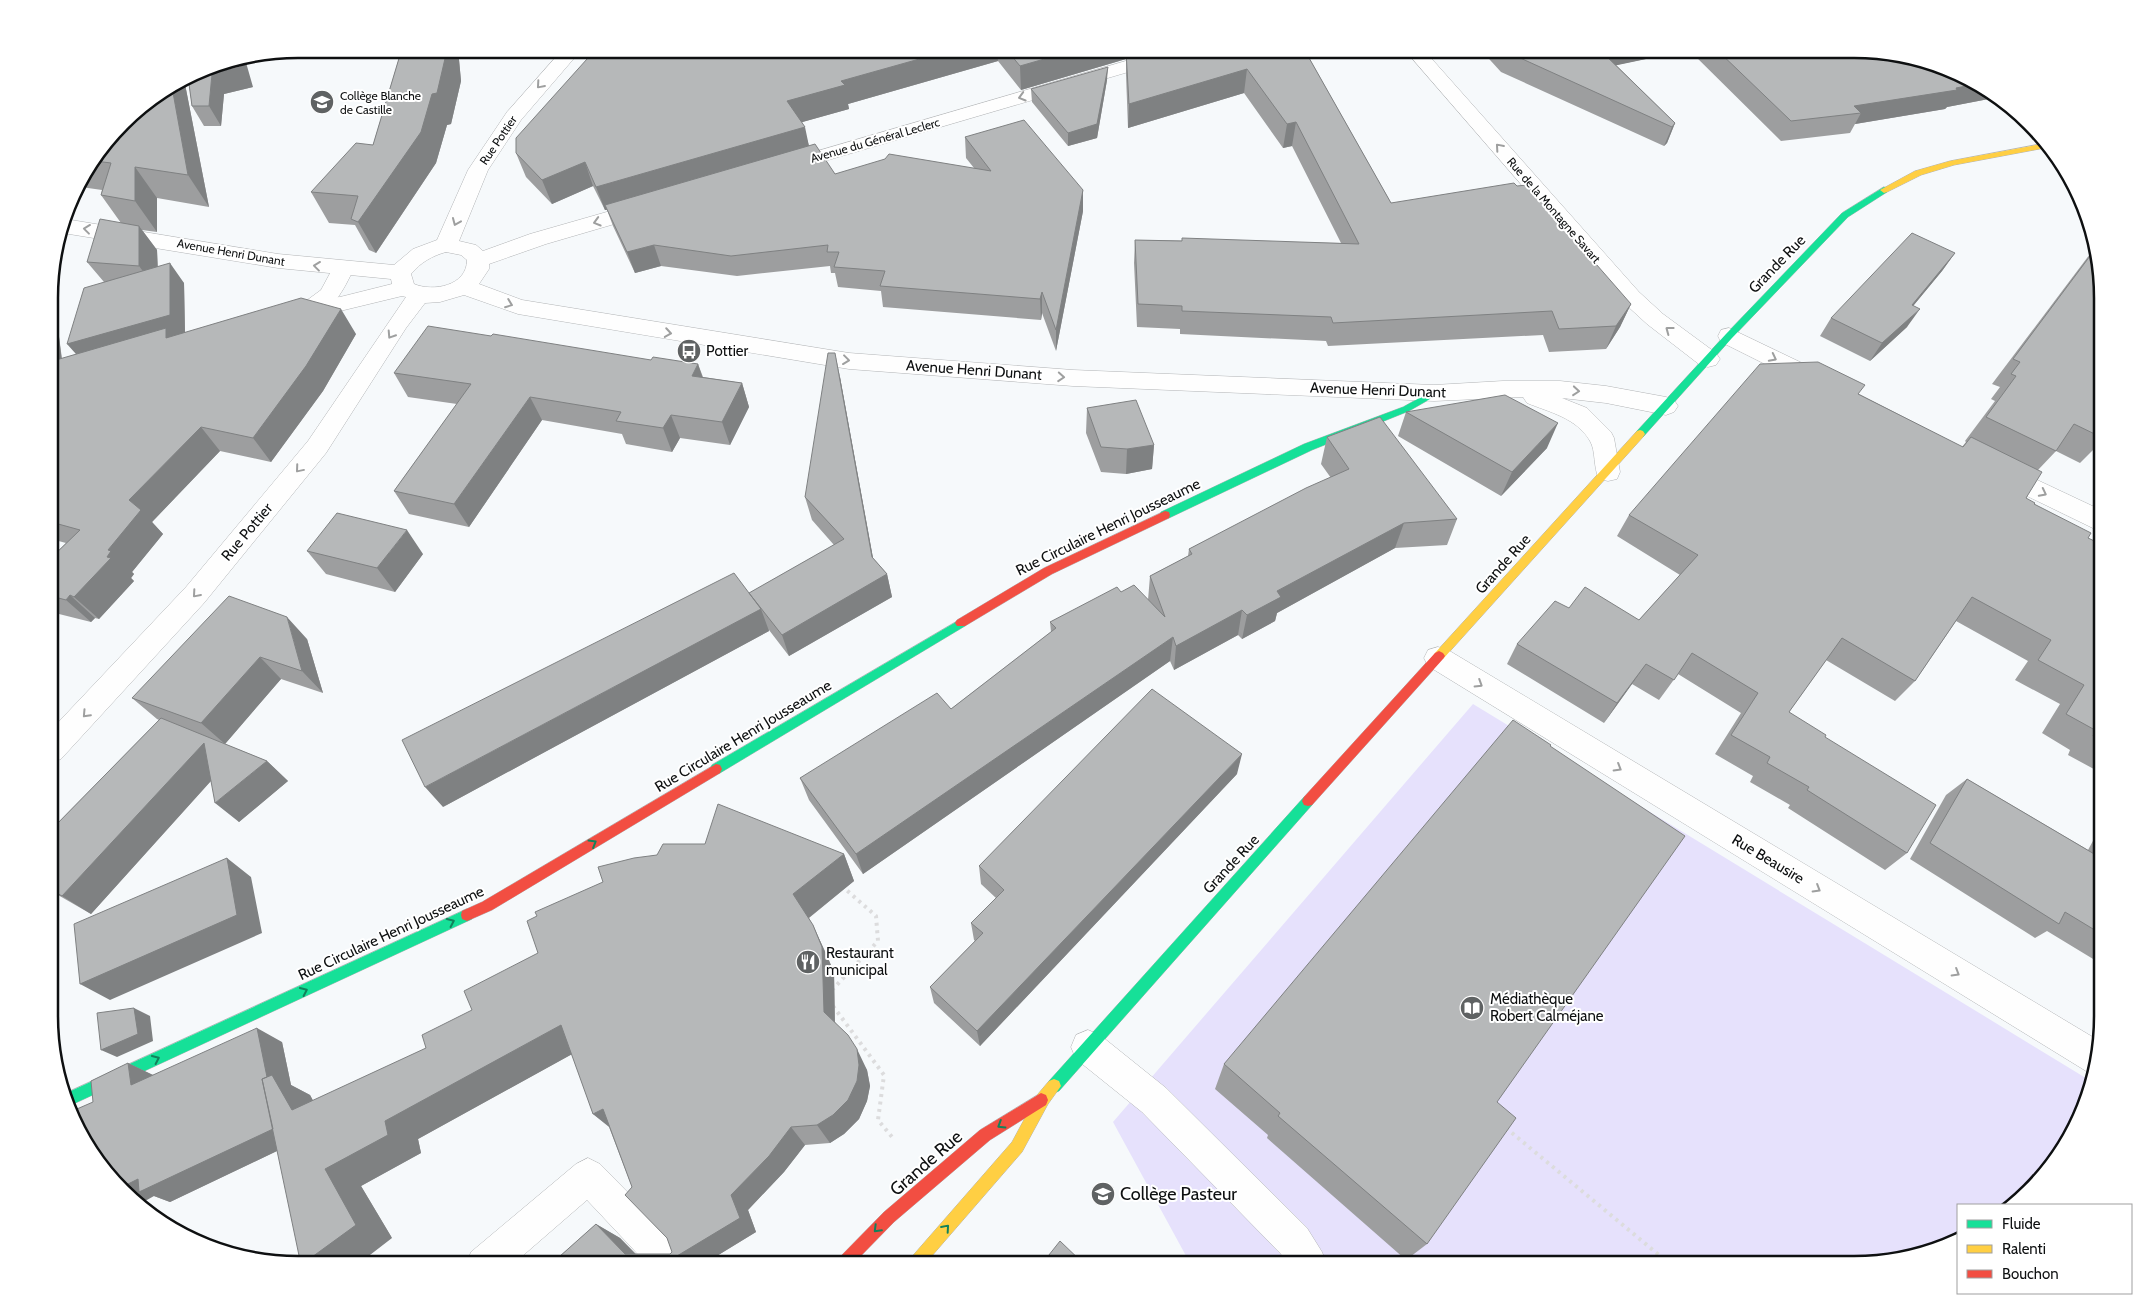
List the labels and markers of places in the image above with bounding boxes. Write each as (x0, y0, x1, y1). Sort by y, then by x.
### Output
place label: Collège Blanche de Castille (340, 88, 421, 117)
school or university icon: Collège Blanche de Castille (309, 89, 335, 115)
bus stop icon: Pottier (676, 338, 702, 364)
place label: Pottier (706, 342, 748, 360)
place label: Restaurant municipal (826, 944, 894, 979)
restaurant icon: Restaurant municipal (795, 949, 821, 975)
place label: Médiathèque Robert Calméjane (1490, 990, 1604, 1025)
library icon: Médiathèque Robert Calméjane (1459, 995, 1485, 1021)
school or university icon: Collège Pasteur (1090, 1181, 1116, 1207)
place label: Collège Pasteur (1120, 1183, 1237, 1205)

